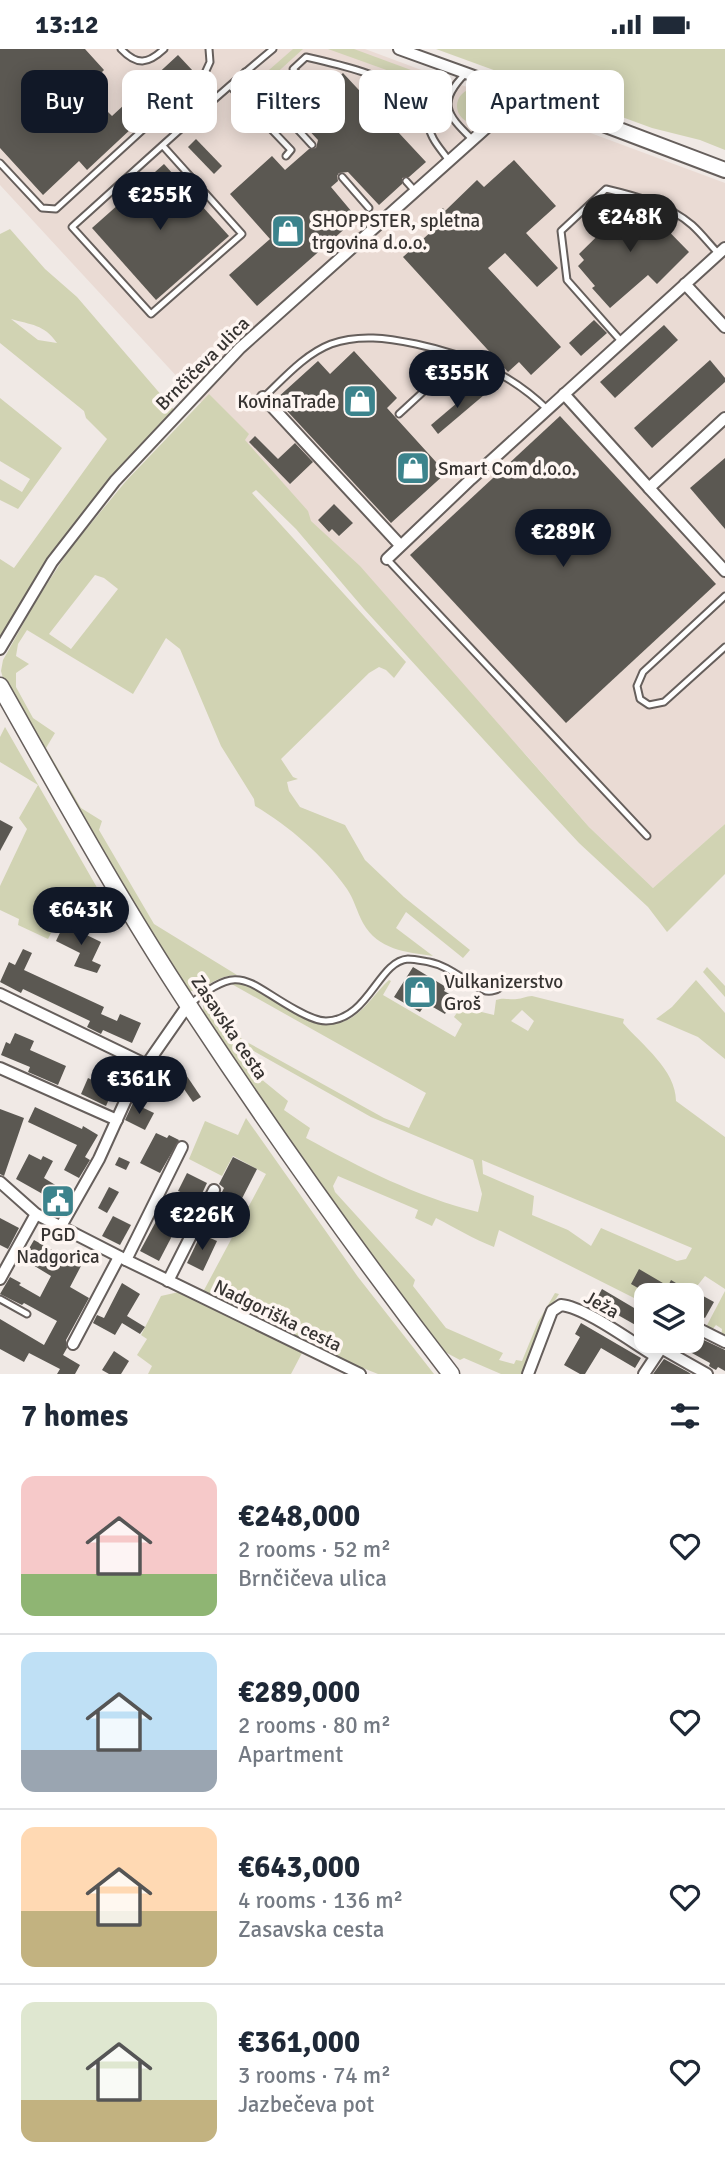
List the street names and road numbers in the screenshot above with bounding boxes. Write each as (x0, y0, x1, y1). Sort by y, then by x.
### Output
street label: Brnčičeva ulica (151, 312, 255, 416)
street label: Zasavska cesta (185, 971, 273, 1084)
street label: Nadgoriška cesta (210, 1275, 346, 1357)
street label: Ježa (580, 1286, 623, 1324)

